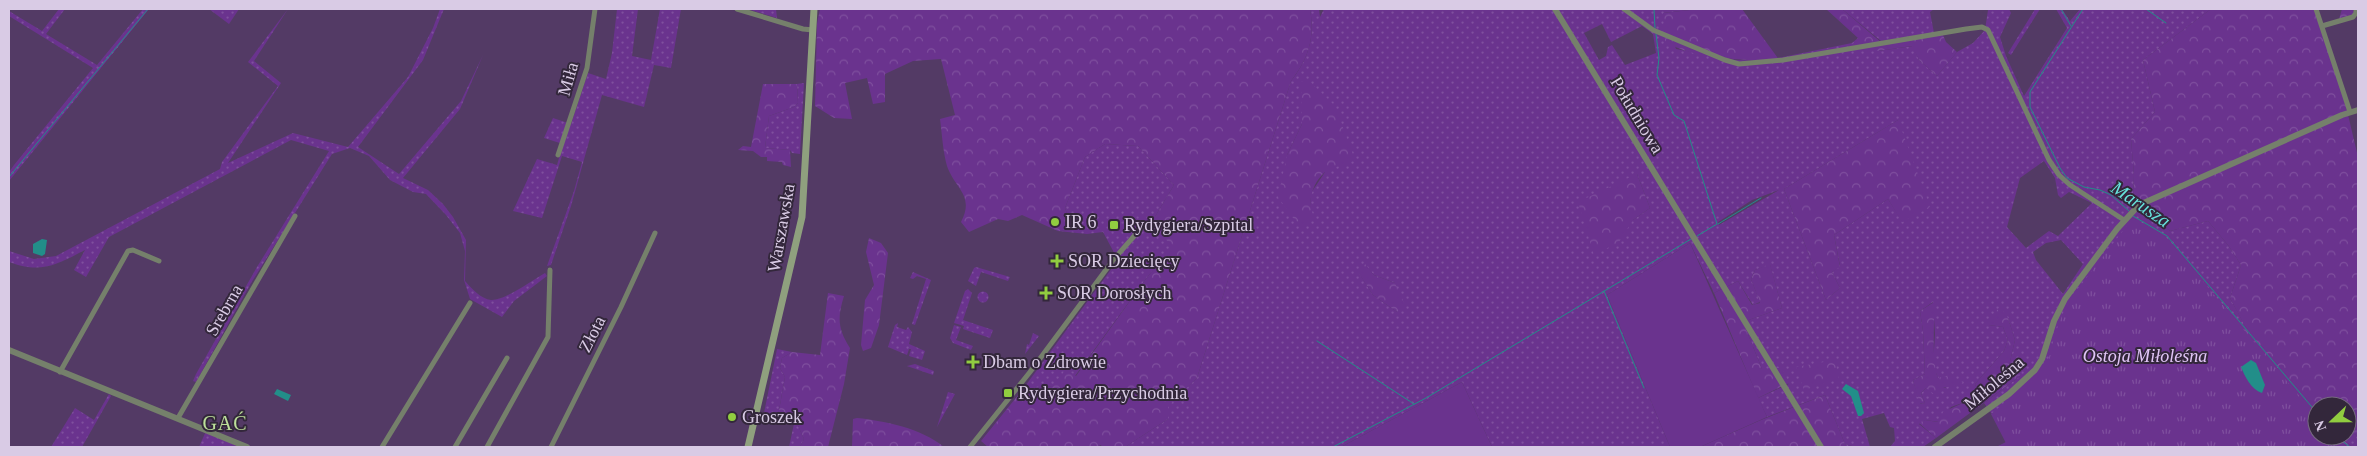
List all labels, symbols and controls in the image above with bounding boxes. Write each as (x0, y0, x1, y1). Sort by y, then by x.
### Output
street label: Miła (554, 60, 582, 98)
street label: Południowa (1606, 73, 1668, 157)
water label: Marusza (2107, 176, 2174, 231)
street label: Warszawska (763, 182, 799, 274)
place label: IR 6 (1065, 212, 1097, 232)
place label: Rydygiera/Szpital (1124, 215, 1253, 235)
marker: IR 6 (1049, 216, 1061, 228)
marker: Rydygiera/Szpital (1108, 219, 1120, 231)
place label: SOR Dziecięcy (1068, 251, 1179, 271)
marker: SOR Dziecięcy (1050, 254, 1064, 268)
street label: Srebrna (201, 281, 247, 339)
place label: SOR Dorosłych (1057, 283, 1172, 303)
marker: SOR Dorosłych (1039, 286, 1053, 300)
street label: Złota (574, 313, 610, 355)
park label: Ostoja Miłoleśna (2083, 346, 2207, 366)
place label: Dbam o Zdrowie (983, 352, 1106, 372)
street label: Miłoleśna (1960, 352, 2028, 414)
marker: Dbam o Zdrowie (967, 356, 979, 368)
place label: Rydygiera/Przychodnia (1018, 383, 1187, 403)
marker: Rydygiera/Przychodnia (1002, 387, 1014, 399)
north arrow (2307, 396, 2357, 446)
place label: Groszek (742, 407, 802, 427)
district label: GAĆ (202, 411, 248, 434)
marker: Groszek (726, 411, 738, 423)
text: N (2312, 418, 2329, 433)

